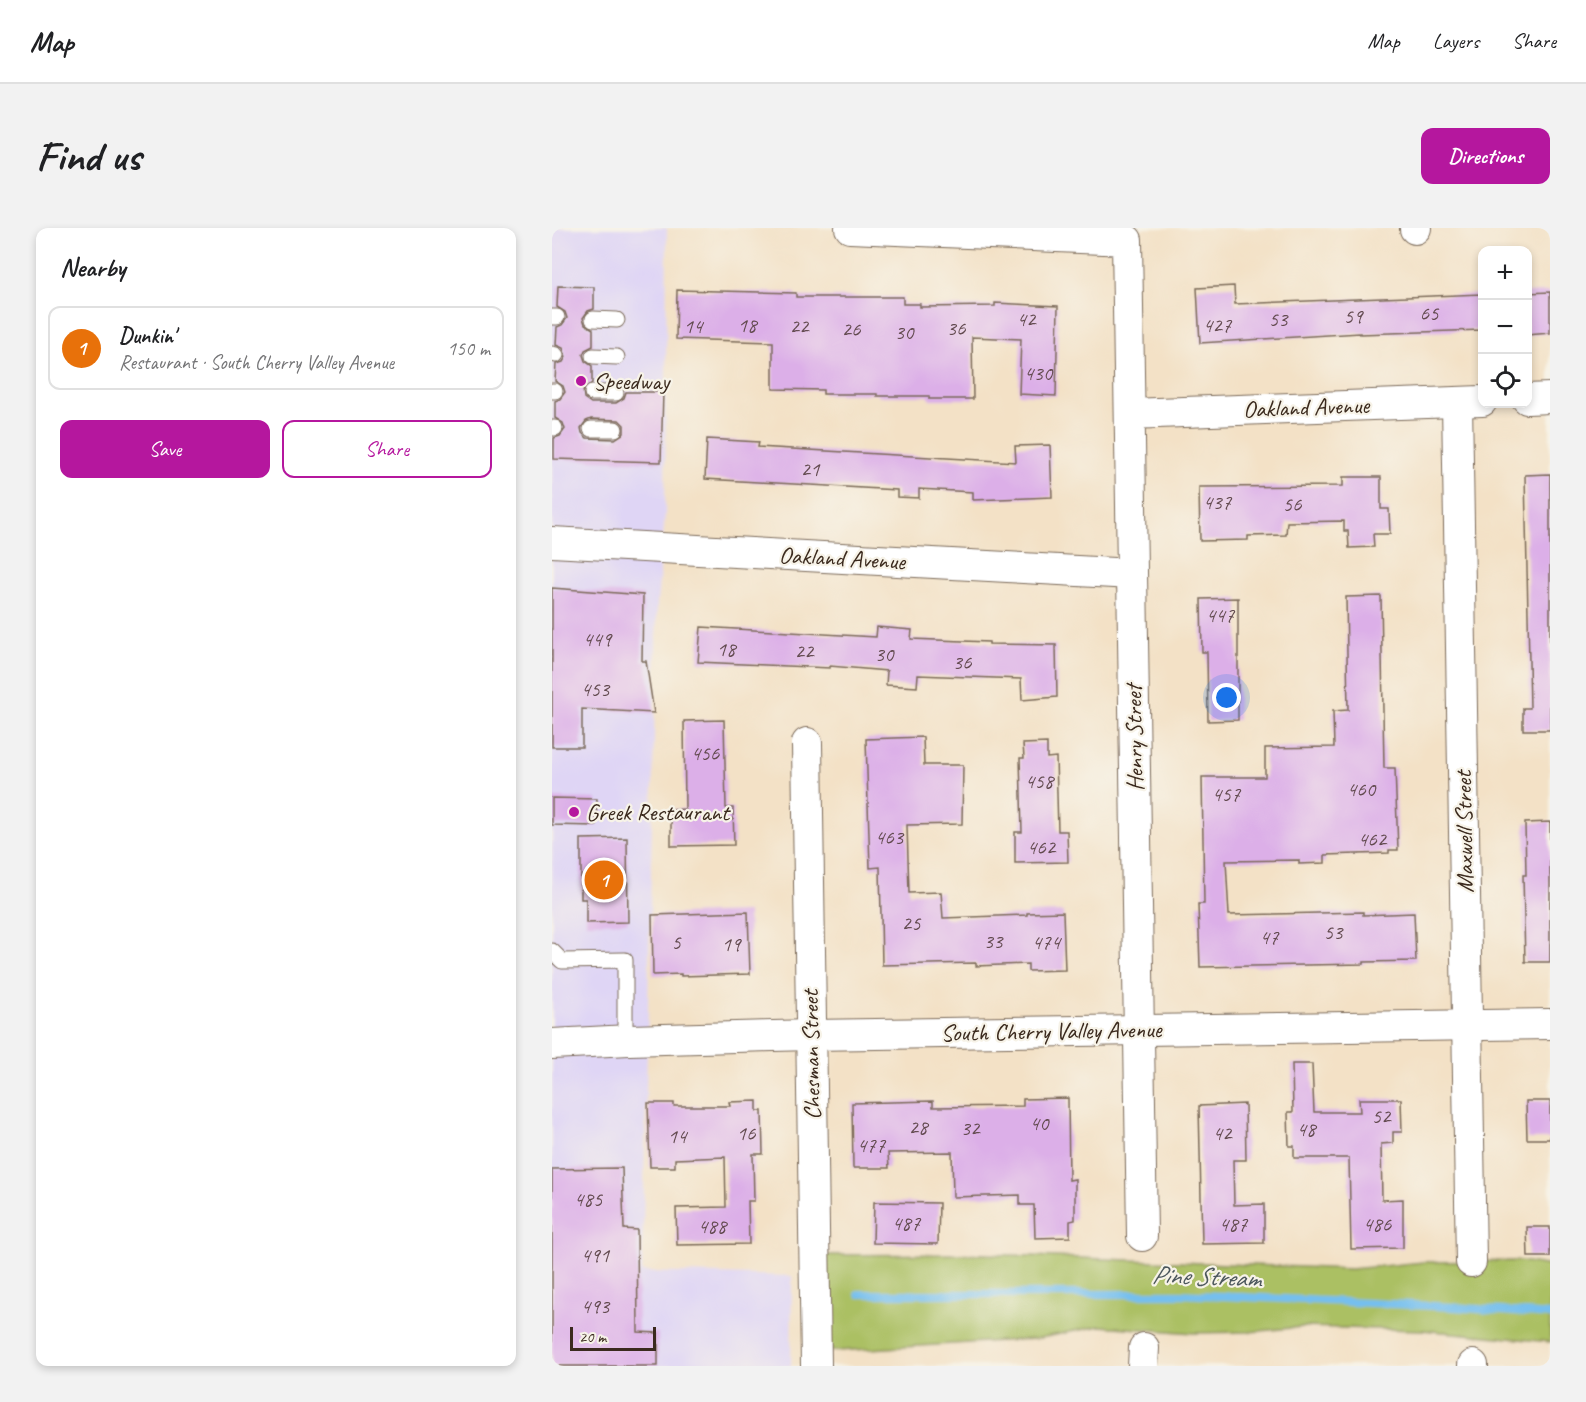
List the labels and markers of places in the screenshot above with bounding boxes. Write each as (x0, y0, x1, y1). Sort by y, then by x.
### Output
place label: Speedway (593, 366, 671, 396)
marker: Speedway (574, 374, 588, 388)
place label: Greek Restaurant (586, 797, 731, 827)
marker: Greek Restaurant (567, 805, 581, 819)
pin: 1 (584, 858, 624, 902)

